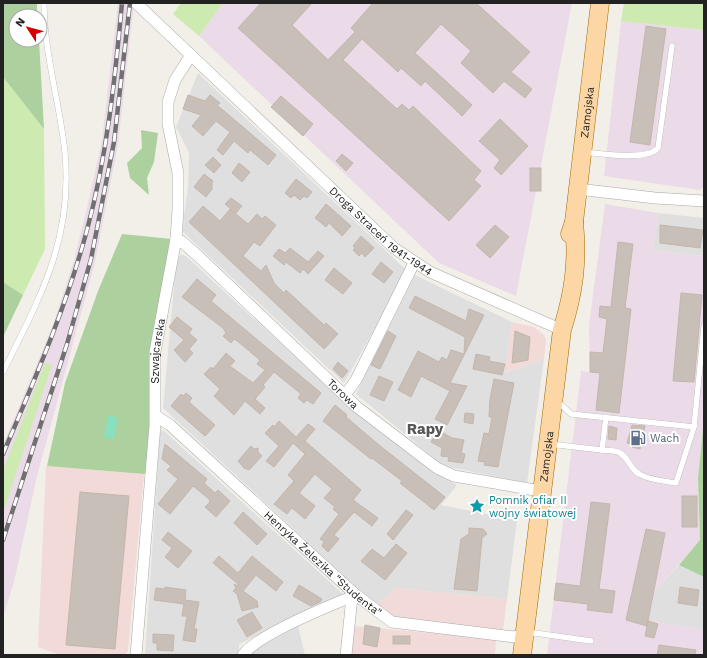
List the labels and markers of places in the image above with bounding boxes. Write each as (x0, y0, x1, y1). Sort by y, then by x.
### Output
fuel station icon: Wach (629, 429, 647, 447)
place label: Wach (650, 432, 679, 445)
place label: Pomnik ofiar II wojny światowej (489, 494, 576, 520)
place icon: Pomnik ofiar II wojny światowej (468, 497, 486, 515)

